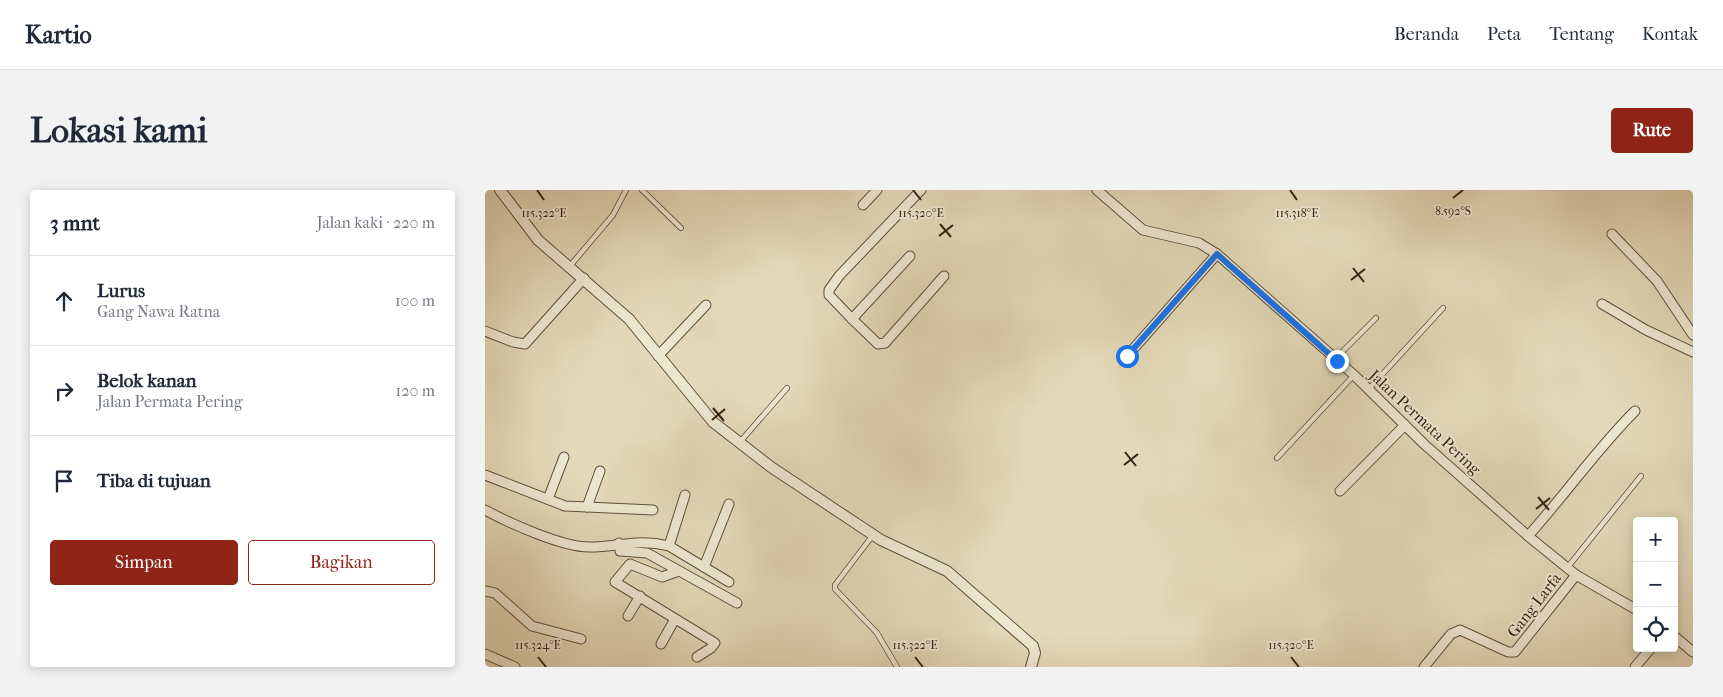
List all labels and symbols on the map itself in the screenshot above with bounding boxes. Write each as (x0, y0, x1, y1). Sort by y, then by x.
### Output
text: 8.592°S (1435, 204, 1471, 218)
text: 115.322°E (522, 206, 566, 220)
text: 115.320°E (898, 206, 944, 220)
text: 115.318°E (1276, 206, 1318, 220)
route start (1116, 345, 1139, 368)
route end (1326, 350, 1349, 373)
street label: Jalan Permata Pering (1364, 364, 1485, 479)
street label: Gang Larfa (1503, 569, 1565, 641)
text: 115.324°E (515, 638, 561, 652)
text: 115.322°E (893, 638, 937, 652)
text: 115.320°E (1268, 638, 1314, 652)

